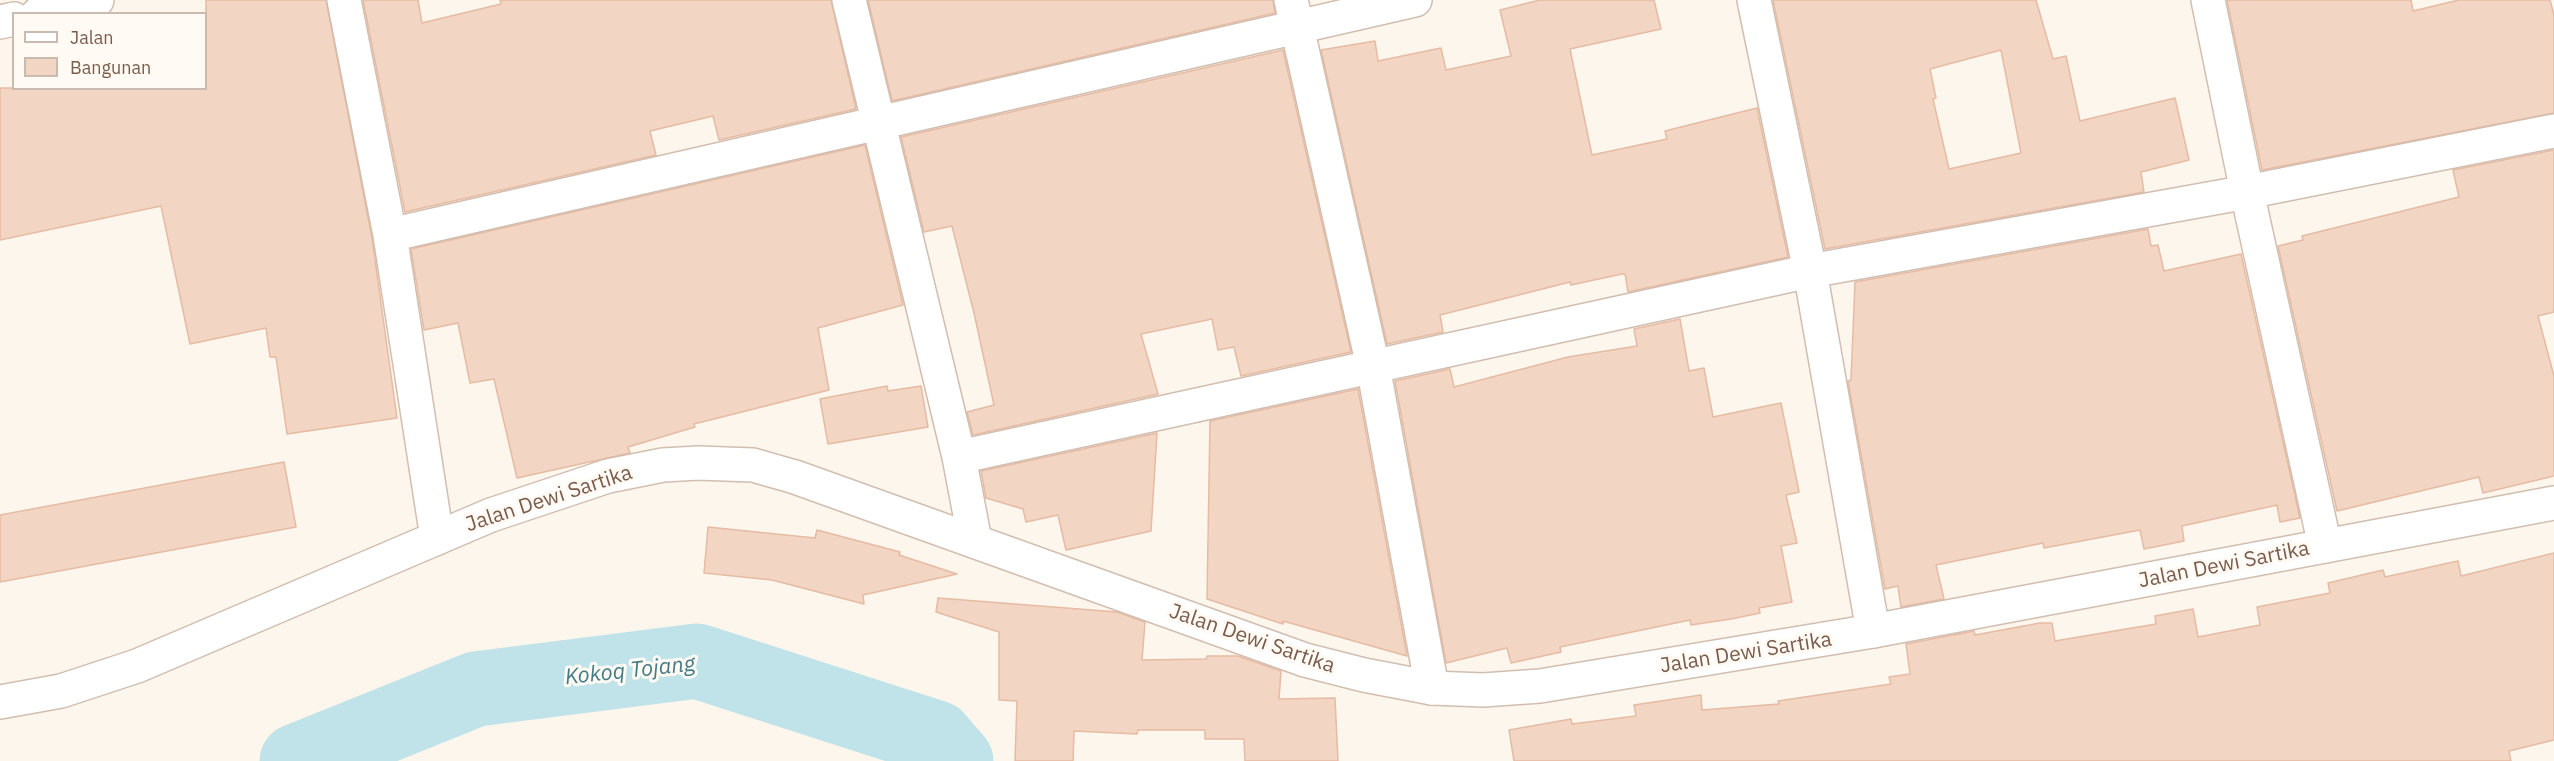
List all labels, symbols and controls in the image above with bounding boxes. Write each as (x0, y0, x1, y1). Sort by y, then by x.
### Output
legend (12, 12, 207, 90)
text: Jalan (70, 26, 114, 49)
text: Bangunan (70, 56, 151, 79)
street label: Jalan Dewi Sartika (463, 460, 635, 538)
street label: Jalan Dewi Sartika (2136, 536, 2312, 594)
street label: Jalan Dewi Sartika (1166, 599, 1338, 679)
street label: Jalan Dewi Sartika (1658, 627, 1834, 679)
water label: Kokoq Tojang (564, 651, 696, 691)

